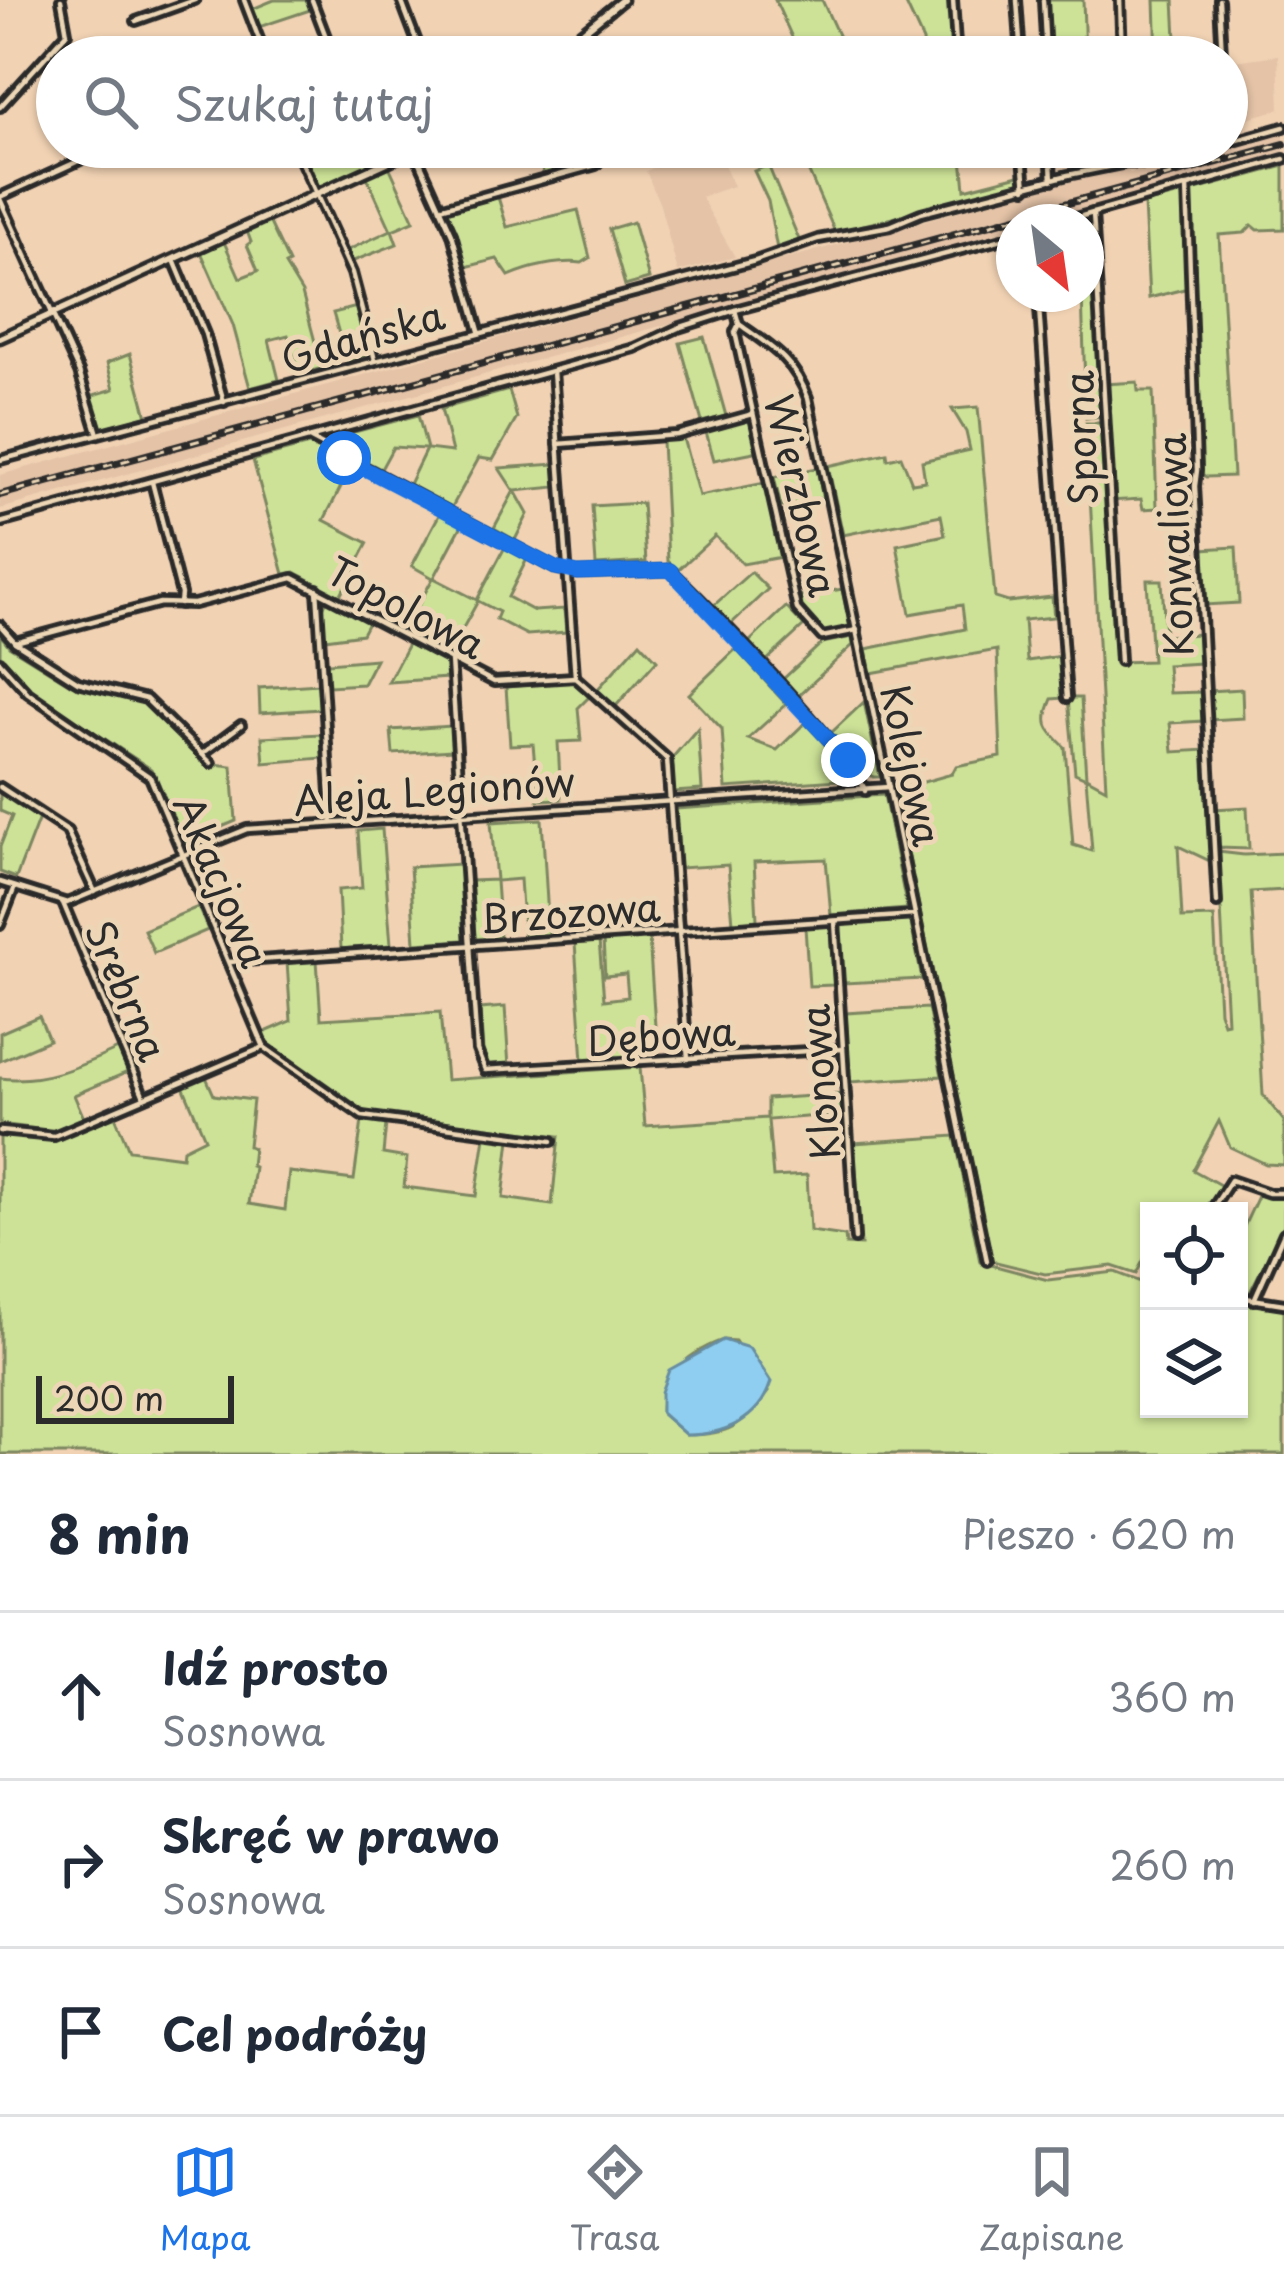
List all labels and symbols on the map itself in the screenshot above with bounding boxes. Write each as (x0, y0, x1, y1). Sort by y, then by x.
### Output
north arrow (996, 204, 1104, 312)
street label: Gdańska (273, 283, 451, 386)
street label: Sporna (1047, 369, 1111, 506)
street label: Wierzbowa (751, 388, 855, 603)
route start (317, 431, 371, 485)
street label: Konwaliowa (1140, 432, 1206, 658)
street label: Topolowa (318, 540, 497, 673)
street label: Kolejowa (867, 679, 959, 852)
route end (821, 733, 875, 787)
street label: Aleja Legionów (291, 750, 577, 828)
street label: Akacjowa (160, 784, 286, 976)
street label: Brzozowa (478, 875, 663, 947)
street label: Srebrna (72, 911, 184, 1070)
street label: Dębowa (585, 999, 738, 1069)
street label: Klonowa (783, 1002, 853, 1162)
scale bar (36, 1370, 234, 1423)

